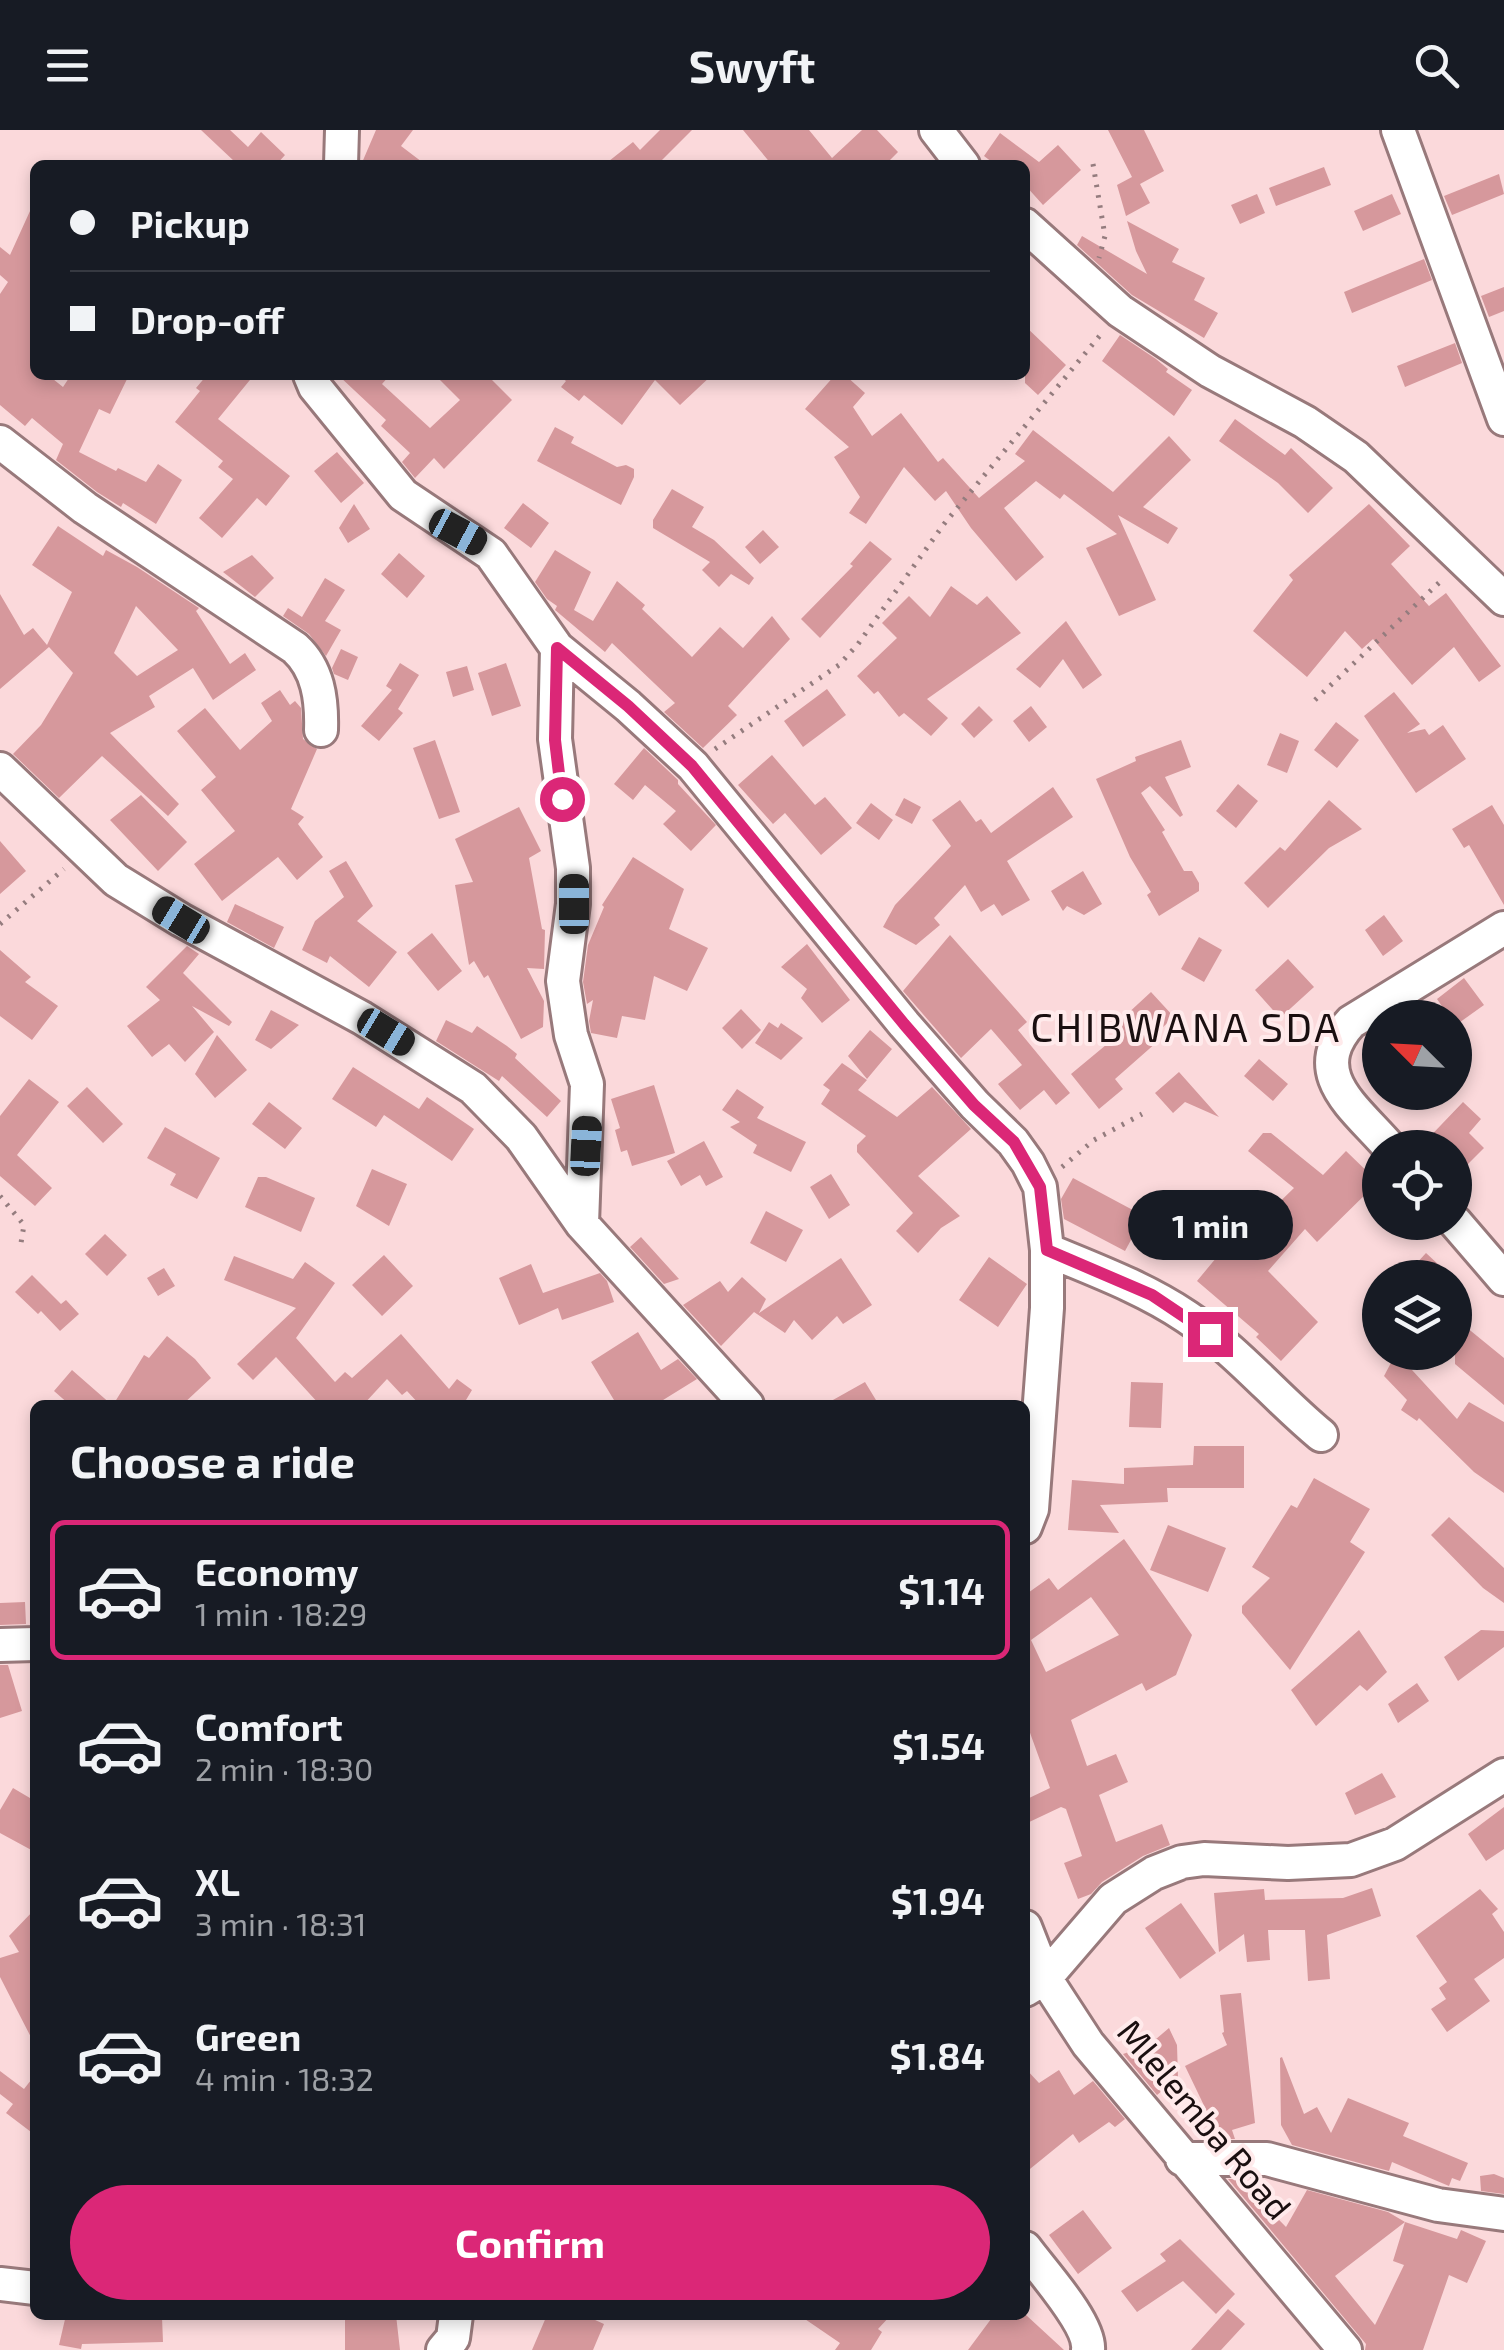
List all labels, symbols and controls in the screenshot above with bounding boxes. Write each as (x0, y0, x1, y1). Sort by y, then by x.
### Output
icon: menu (40, 38, 95, 93)
text: Swyft (689, 38, 815, 92)
icon: search (1409, 38, 1464, 93)
text: Pickup (130, 200, 250, 246)
text: Drop-off (130, 296, 284, 342)
car (424, 505, 492, 559)
route start (540, 777, 585, 822)
car (559, 874, 589, 934)
car (148, 892, 214, 948)
north arrow (1362, 1000, 1472, 1110)
map controls (1362, 1000, 1472, 1370)
district label: CHIBWANA SDA (1030, 1002, 1342, 1050)
car (353, 1004, 419, 1060)
car (569, 1115, 603, 1177)
button: locate (1362, 1130, 1472, 1240)
callout: 1 min (1128, 1189, 1292, 1259)
text: 1 min (1172, 1206, 1249, 1244)
button: layers (1362, 1260, 1472, 1370)
route end (1188, 1312, 1233, 1357)
text: Choose a ride (70, 1433, 355, 1487)
icon: car (75, 1545, 165, 1635)
text: Economy (195, 1548, 359, 1594)
text: $1.14 (898, 1567, 985, 1613)
text: 1 min · 18:29 (195, 1594, 367, 1632)
icon: car (75, 1700, 165, 1790)
text: Comfort (195, 1703, 343, 1749)
text: $1.54 (892, 1722, 985, 1768)
text: 2 min · 18:30 (195, 1749, 373, 1787)
icon: car (75, 1855, 165, 1945)
text: XL (195, 1858, 240, 1904)
text: $1.94 (891, 1877, 985, 1923)
text: 3 min · 18:31 (195, 1904, 367, 1942)
icon: car (75, 2010, 165, 2100)
street label: Mlelemba Road (1110, 2010, 1301, 2227)
text: Green (195, 2013, 301, 2059)
text: $1.84 (889, 2032, 985, 2078)
text: 4 min · 18:32 (195, 2059, 374, 2097)
button: Confirm (70, 2185, 990, 2300)

